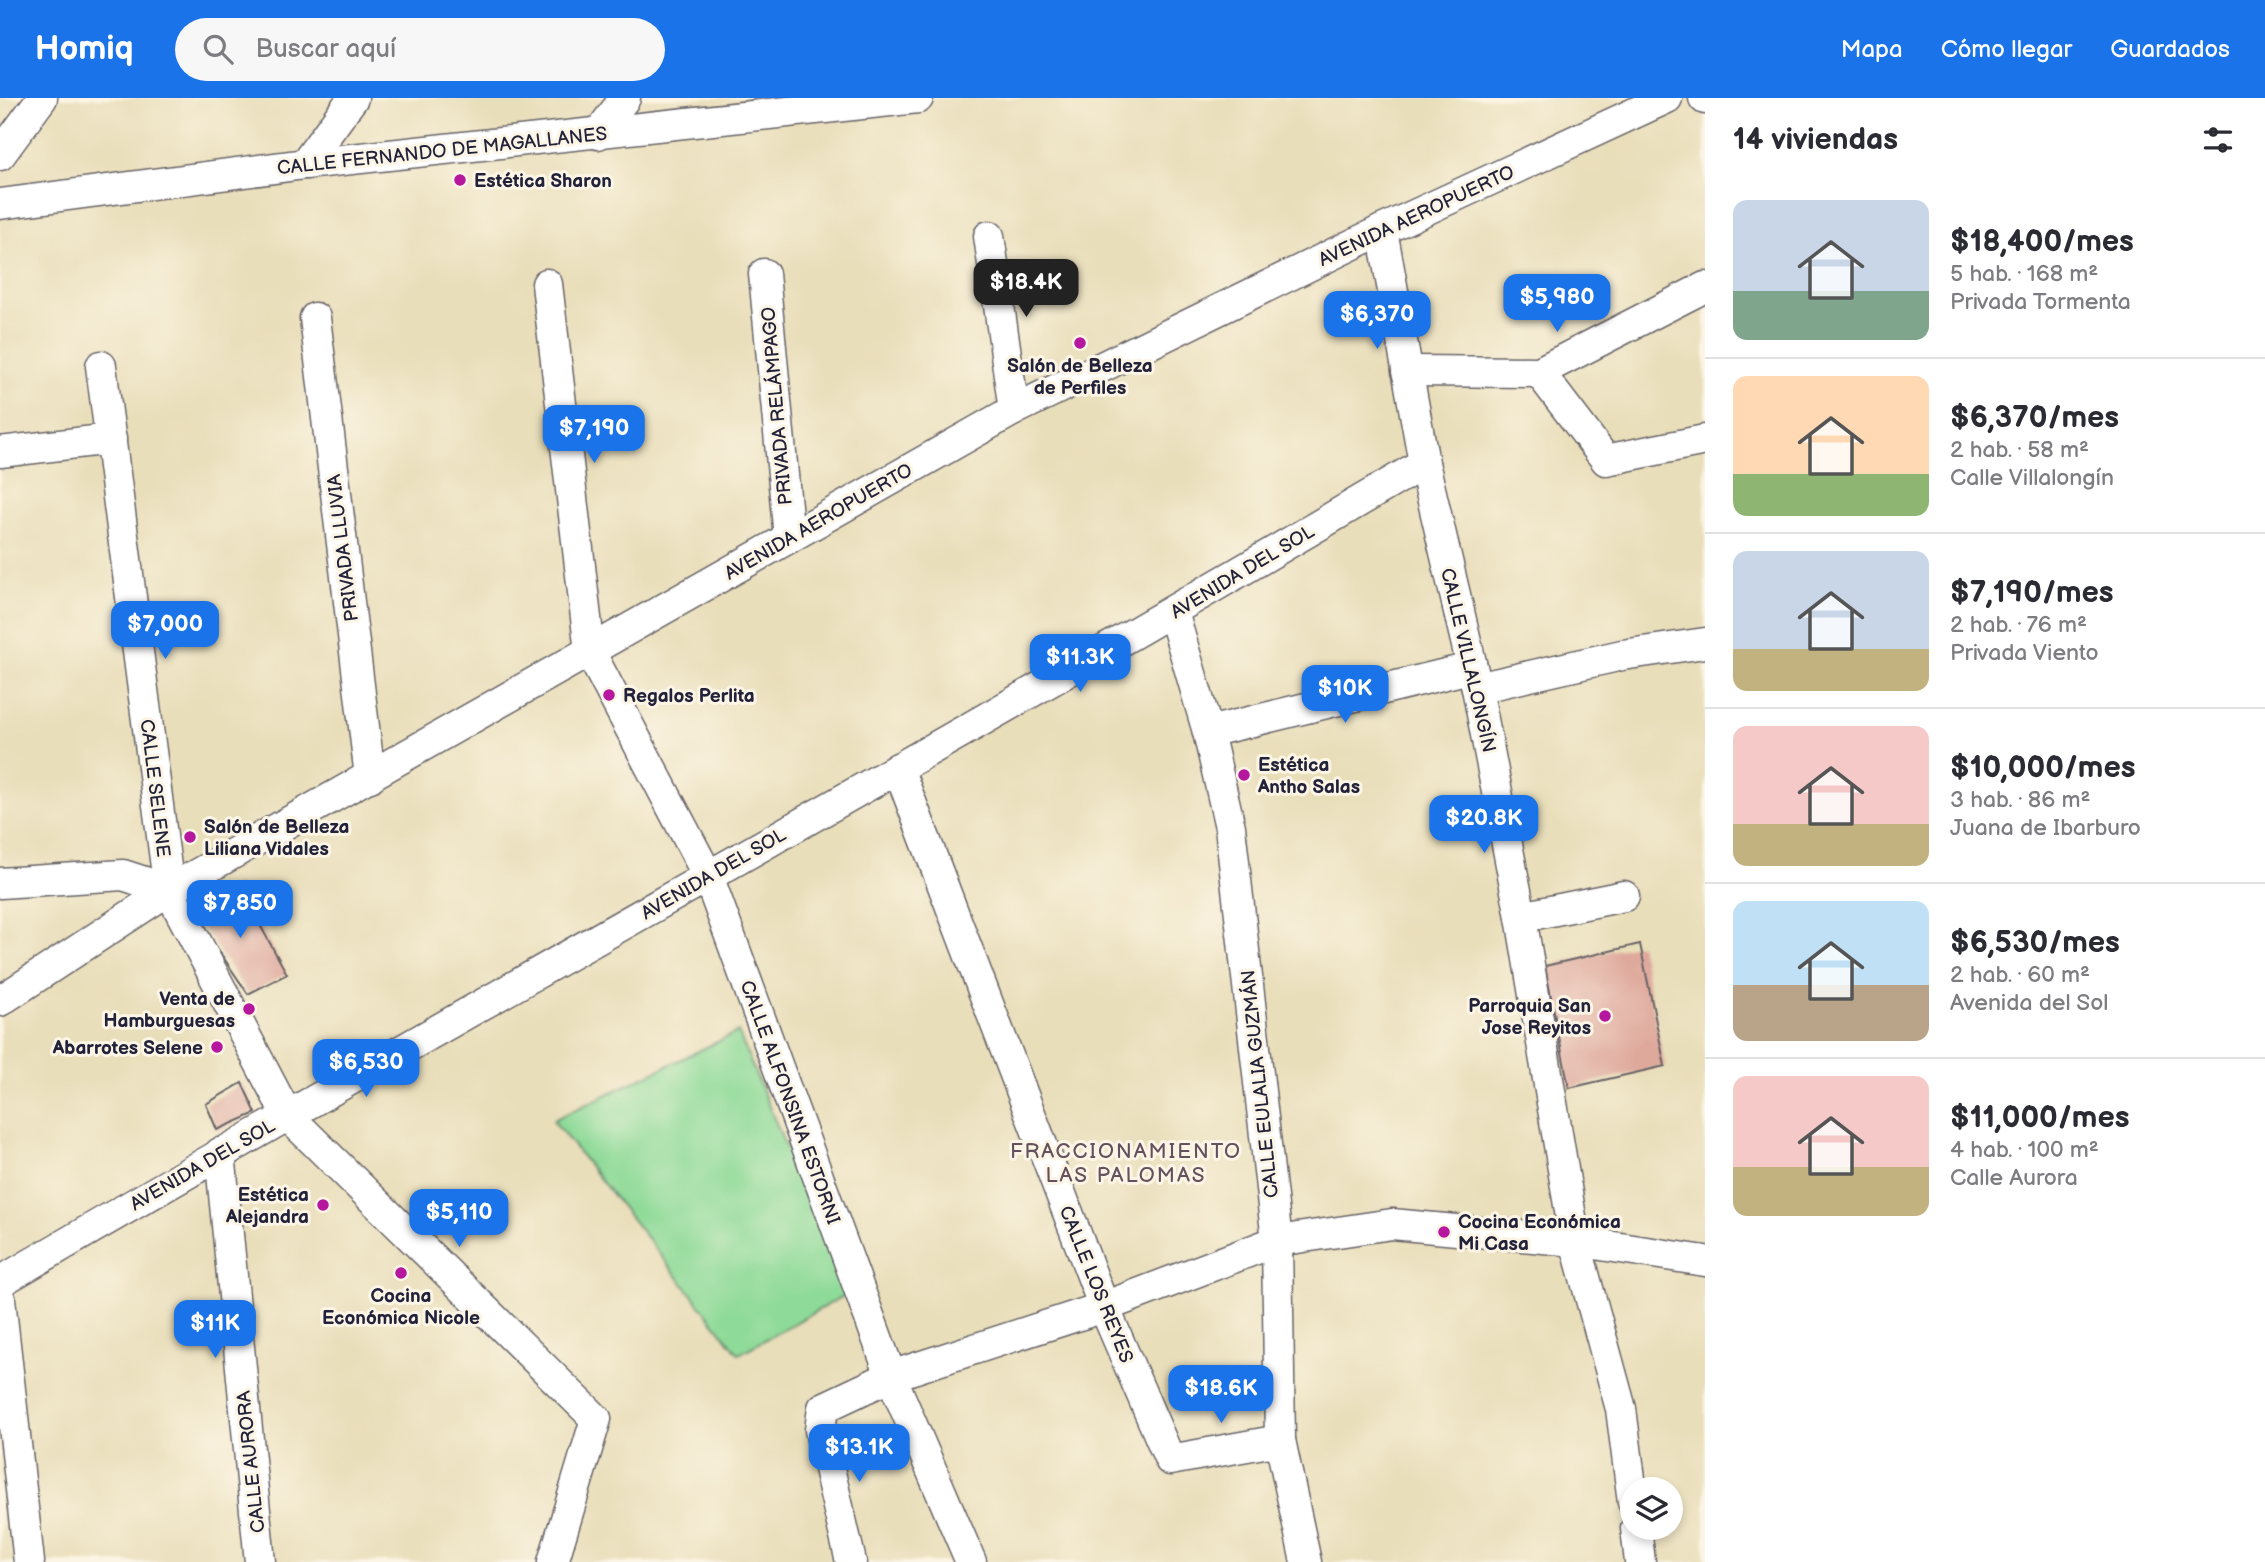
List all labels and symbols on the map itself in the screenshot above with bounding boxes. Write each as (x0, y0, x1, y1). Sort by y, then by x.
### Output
street label: CALLE FERNANDO DE MAGALLANES (276, 123, 608, 180)
street label: AVENIDA AEROPUERTO (1315, 161, 1518, 272)
place label: Estética Sharon (474, 170, 612, 193)
marker: Estética Sharon (452, 172, 468, 188)
pin: $18.4K (969, 260, 1083, 319)
pin: $5,980 (1500, 274, 1614, 334)
pin: $6,370 (1320, 292, 1434, 351)
street label: PRIVADA RELÁMPAGO (756, 306, 798, 506)
marker: Salón de Belleza de Perfiles (1072, 335, 1088, 351)
place label: Salón de Belleza de Perfiles (1007, 355, 1153, 400)
pin: $7,190 (537, 406, 651, 465)
street label: AVENIDA AEROPUERTO (721, 459, 917, 586)
street label: PRIVADA LLUVIA (323, 473, 364, 623)
street label: AVENIDA DEL SOL (1167, 520, 1319, 624)
street label: CALLE VILLALONGÍN (1435, 566, 1501, 755)
pin: $7,000 (108, 602, 222, 661)
pin: $11.3K (1023, 634, 1137, 694)
pin: $10K (1304, 666, 1386, 725)
place label: Regalos Perlita (623, 685, 755, 708)
marker: Regalos Perlita (601, 687, 617, 703)
street label: CALLE SELENE (135, 718, 174, 858)
place label: Estética Antho Salas (1257, 754, 1360, 799)
marker: Estética Antho Salas (1236, 767, 1252, 783)
pin: $20.8K (1427, 796, 1541, 855)
place label: Salón de Belleza Liliana Vidales (204, 816, 350, 861)
street label: AVENIDA DEL SOL (637, 823, 790, 925)
marker: Salón de Belleza Liliana Vidales (182, 829, 198, 845)
pin: $7,850 (183, 880, 297, 940)
street label: CALLE EULALIA GUZMÁN (1236, 969, 1284, 1199)
street label: CALLE ALFONSINA ESTORNI (735, 977, 845, 1228)
place label: Venta de Hamburguesas (104, 988, 235, 1033)
place label: Parroquia San Jose Reyitos (1468, 995, 1591, 1040)
marker: Venta de Hamburguesas (241, 1001, 257, 1017)
marker: Parroquia San Jose Reyitos (1597, 1008, 1613, 1024)
place label: Abarrotes Selene (52, 1037, 203, 1060)
marker: Abarrotes Selene (209, 1039, 225, 1055)
pin: $6,530 (309, 1040, 423, 1099)
street label: AVENIDA DEL SOL (126, 1114, 279, 1216)
district label: FRACCIONAMIENTO LAS PALOMAS (1010, 1139, 1242, 1188)
place label: Estética Alejandra (225, 1184, 309, 1229)
pin: $5,110 (402, 1190, 516, 1249)
marker: Estética Alejandra (315, 1197, 331, 1213)
street label: CALLE LOS REYES (1054, 1203, 1138, 1366)
place label: Cocina Económica Mi Casa (1458, 1211, 1621, 1256)
marker: Cocina Económica Mi Casa (1436, 1224, 1452, 1240)
marker: Cocina Económica Nicole (393, 1265, 409, 1281)
place label: Cocina Económica Nicole (322, 1285, 480, 1330)
pin: $11K (174, 1300, 256, 1360)
pin: $18.6K (1164, 1366, 1278, 1425)
street label: CALLE AURORA (233, 1389, 270, 1534)
pin: $13.1K (802, 1424, 916, 1484)

